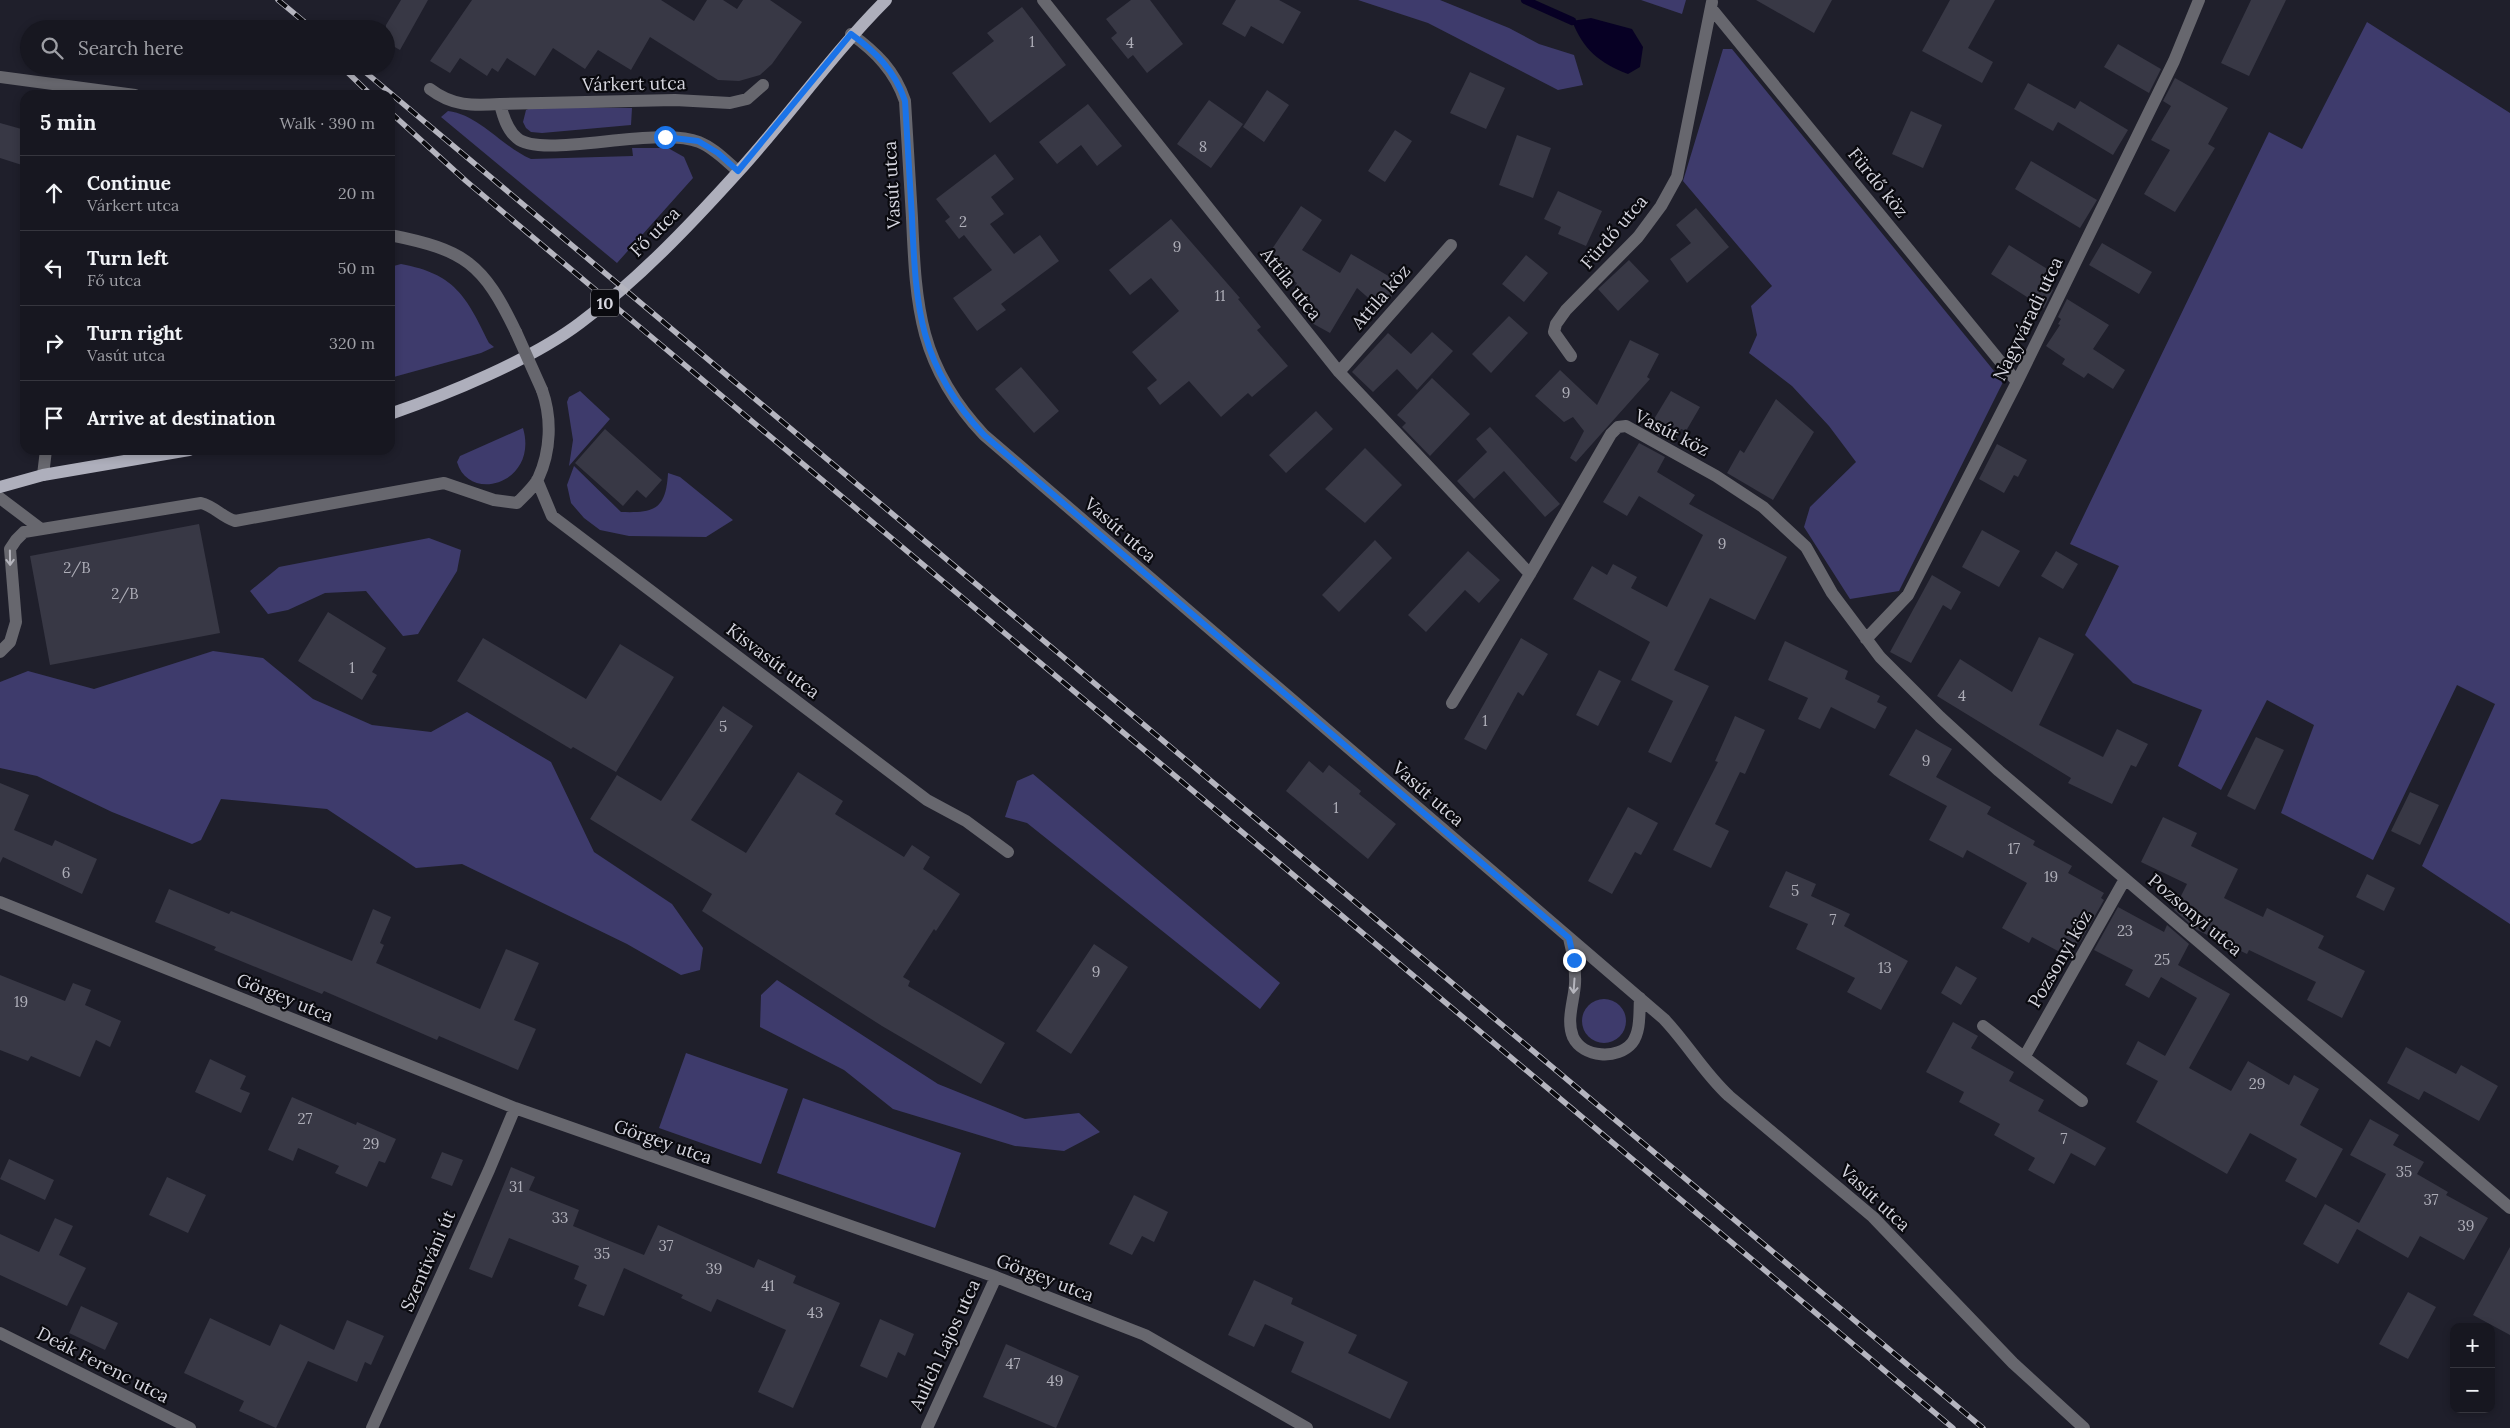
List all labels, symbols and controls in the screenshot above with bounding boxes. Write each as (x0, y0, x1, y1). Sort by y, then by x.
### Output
search box (20, 20, 395, 75)
house number: 1 (1029, 32, 1035, 51)
house number: 4 (1126, 33, 1134, 52)
icon: search (38, 34, 66, 62)
text: Search here (78, 36, 184, 60)
street label: Várkert utca (581, 71, 686, 96)
text: 5 min (40, 109, 96, 136)
text: Walk · 390 m (279, 113, 375, 133)
route start (654, 126, 677, 149)
house number: 8 (1199, 137, 1207, 156)
street label: Vasút utca (878, 141, 905, 231)
street label: Fürdő köz (1843, 143, 1914, 222)
text: Continue (87, 171, 171, 195)
icon: ahead (40, 179, 68, 207)
text: 20 m (338, 183, 375, 203)
street label: Fürdő utca (1575, 190, 1652, 273)
text: Várkert utca (87, 195, 179, 215)
street label: Fő utca (625, 202, 684, 261)
house number: 2 (959, 212, 967, 231)
house number: 9 (1173, 237, 1181, 256)
street label: Attila utca (1255, 242, 1327, 325)
text: Turn left (87, 246, 168, 270)
street label: Nagyváradi utca (1988, 253, 2067, 384)
icon: left (40, 254, 68, 282)
text: 50 m (338, 258, 375, 278)
street label: Attila köz (1346, 260, 1415, 335)
text: Fő utca (87, 270, 142, 290)
house number: 11 (1215, 286, 1225, 305)
road number: 10 (591, 290, 619, 316)
text: Turn right (87, 321, 183, 345)
icon: right (40, 329, 68, 357)
text: 320 m (329, 333, 375, 353)
text: Vasút utca (87, 345, 165, 365)
house number: 9 (1562, 383, 1570, 402)
icon: arrive (40, 404, 68, 432)
street label: Vasút köz (1630, 404, 1713, 461)
text: Arrive at destination (87, 406, 276, 430)
street label: Vasút utca (1079, 491, 1161, 567)
house number: 9 (1718, 534, 1726, 553)
one-way arrow (5, 550, 15, 566)
house number: 2/B (63, 558, 91, 578)
house number: 2/B (111, 584, 139, 604)
street label: Kisvasút utca (722, 618, 825, 703)
house number: 1 (349, 658, 355, 677)
house number: 4 (1958, 686, 1966, 705)
house number: 1 (1482, 711, 1488, 730)
house number: 5 (719, 717, 727, 736)
house number: 9 (1922, 751, 1930, 770)
street label: Vasút utca (1387, 755, 1469, 831)
house number: 1 (1333, 798, 1339, 817)
house number: 17 (2008, 839, 2020, 858)
house number: 6 (62, 863, 70, 882)
house number: 19 (2044, 867, 2058, 886)
street label: Pozsonyi utca (2144, 869, 2247, 961)
house number: 5 (1791, 881, 1799, 900)
street label: Pozsonyi köz (2022, 906, 2097, 1012)
house number: 7 (1830, 910, 1837, 929)
house number: 23 (2117, 921, 2133, 940)
route end (1563, 949, 1586, 972)
house number: 25 (2154, 950, 2170, 969)
house number: 13 (1878, 958, 1892, 977)
house number: 9 (1092, 962, 1100, 981)
street label: Görgey utca (233, 968, 337, 1027)
one-way arrow (1570, 978, 1579, 994)
house number: 19 (14, 992, 28, 1011)
house number: 29 (2249, 1074, 2265, 1093)
house number: 27 (298, 1109, 313, 1128)
street label: Görgey utca (611, 1114, 715, 1169)
house number: 7 (2061, 1129, 2068, 1148)
house number: 29 (363, 1134, 379, 1153)
street label: Vasút utca (1835, 1159, 1915, 1236)
house number: 35 (2396, 1162, 2412, 1181)
house number: 31 (509, 1177, 523, 1196)
house number: 37 (2424, 1190, 2439, 1209)
street label: Szentiváni út (395, 1207, 460, 1315)
house number: 33 (552, 1208, 568, 1227)
house number: 39 (2457, 1216, 2475, 1235)
house number: 37 (659, 1236, 674, 1255)
house number: 35 (594, 1244, 610, 1263)
street label: Görgey utca (993, 1248, 1097, 1307)
house number: 39 (705, 1259, 723, 1278)
house number: 41 (761, 1276, 775, 1295)
street label: Aulich Lajos utca (904, 1276, 985, 1415)
house number: 43 (807, 1303, 823, 1322)
street label: Deák Ferenc utca (33, 1321, 173, 1408)
map controls (2450, 1323, 2495, 1413)
button: + (2450, 1323, 2495, 1368)
house number: 47 (1005, 1354, 1021, 1373)
button: − (2450, 1368, 2495, 1413)
house number: 49 (1047, 1371, 1063, 1390)

